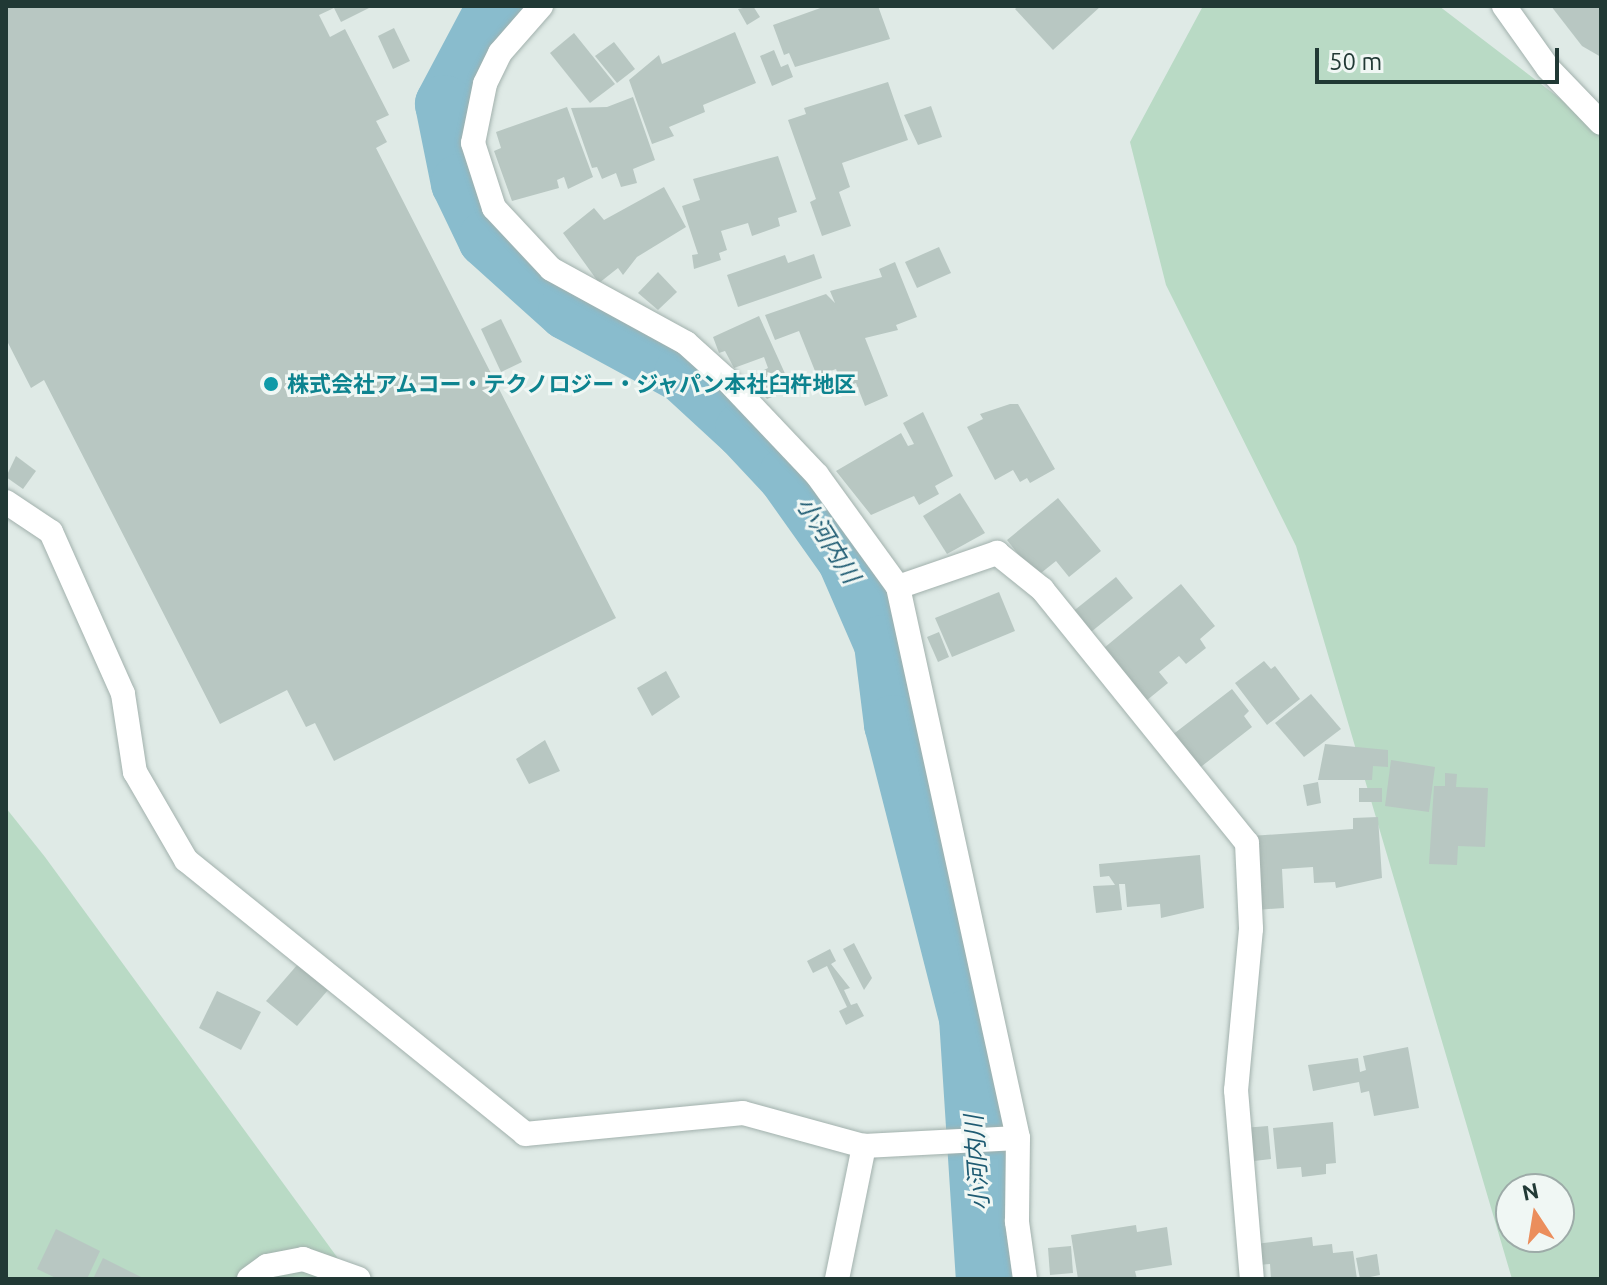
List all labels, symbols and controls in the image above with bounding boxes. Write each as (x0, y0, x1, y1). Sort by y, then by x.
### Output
scale bar (1319, 32, 1563, 82)
text: 50 m (1329, 48, 1382, 75)
place label: 株式会社アムコー・テクノロジー・ジャパン本社臼杵地区 (287, 371, 859, 397)
marker: 株式会社アムコー・テクノロジー・ジャパン本社臼杵地区 (262, 375, 280, 393)
water label: 小河内川 (790, 492, 866, 588)
water label: 小河内川 (959, 1114, 995, 1212)
north arrow (1495, 1173, 1575, 1253)
text: N (1520, 1177, 1541, 1205)

